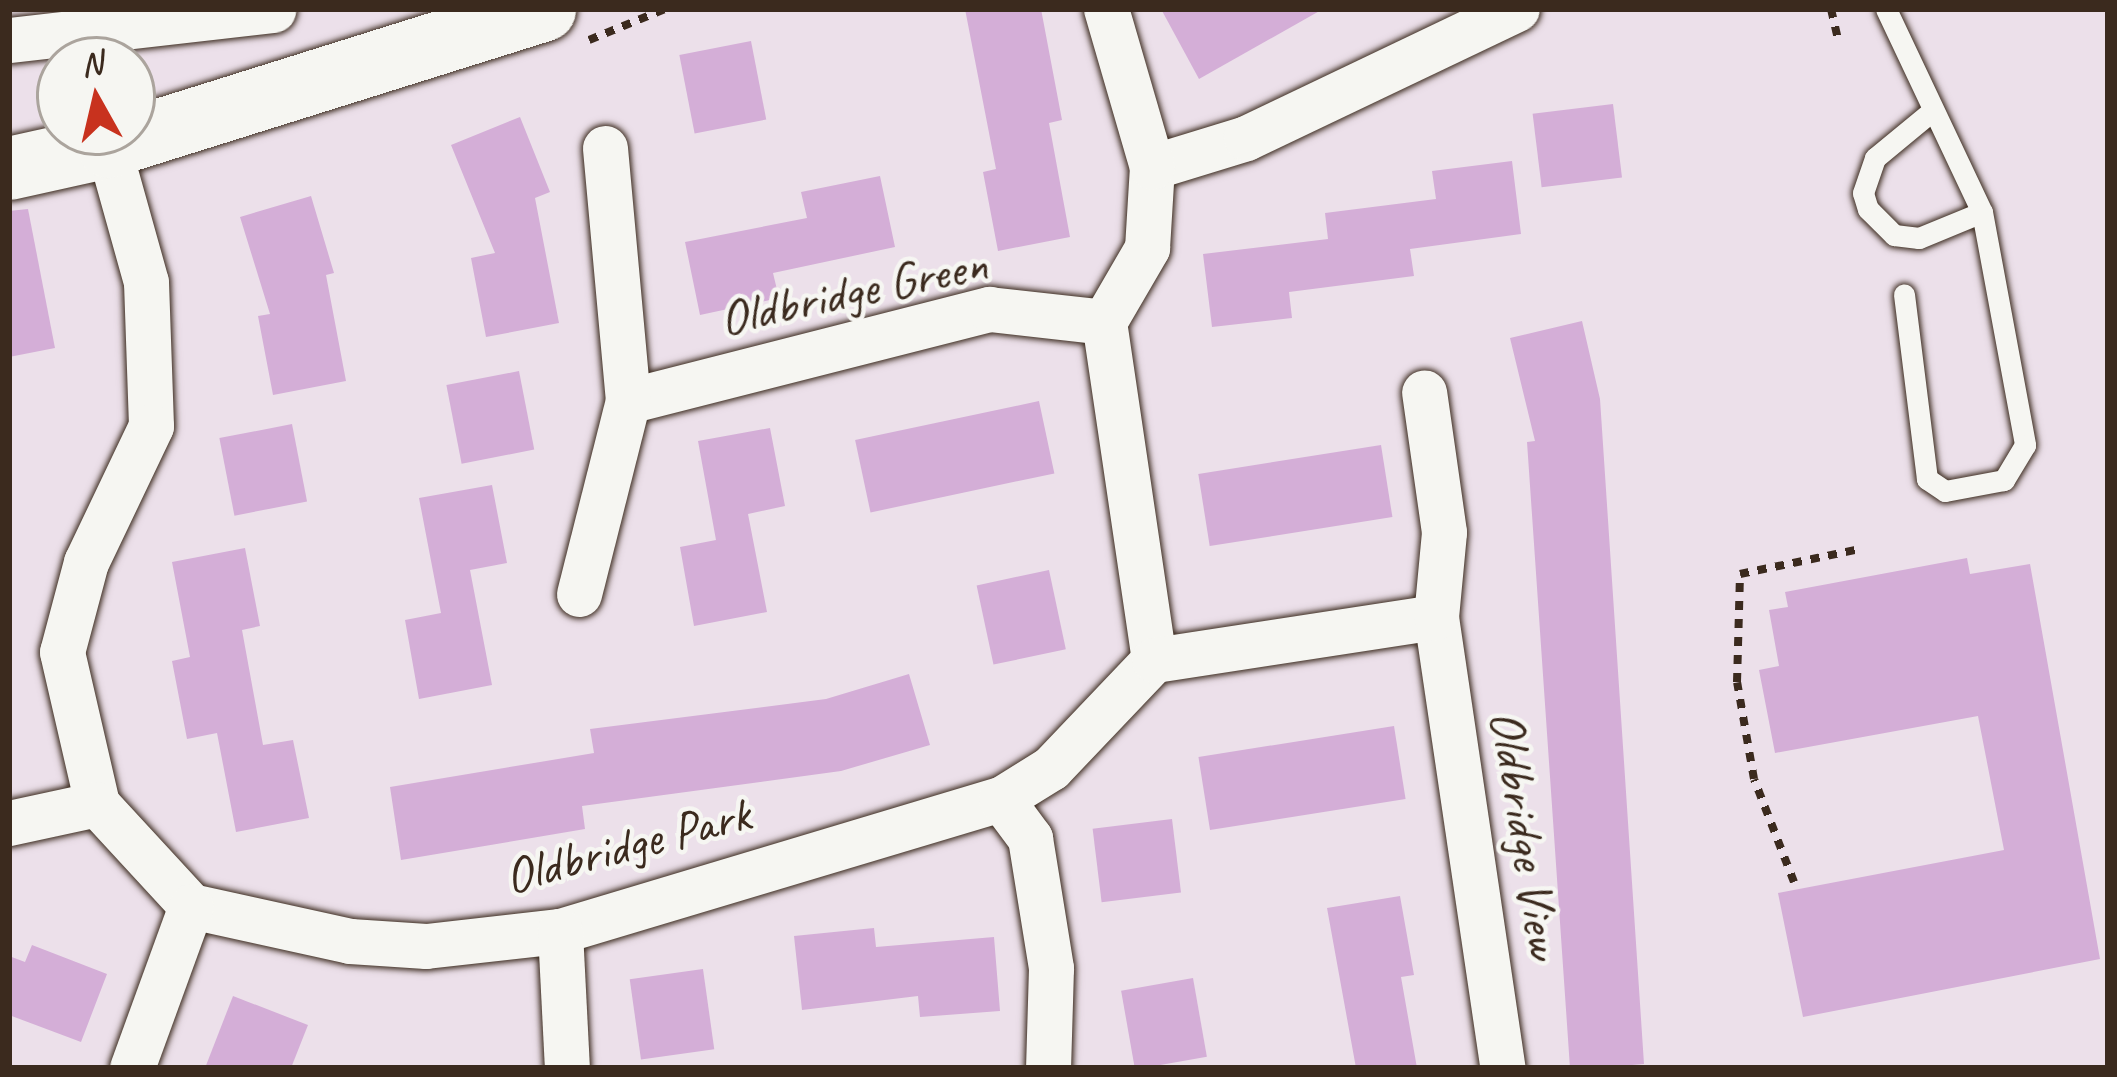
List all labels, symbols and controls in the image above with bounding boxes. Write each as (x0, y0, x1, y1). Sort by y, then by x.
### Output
north arrow (36, 36, 156, 156)
text: N (78, 41, 104, 86)
street label: Oldbridge Green (714, 233, 992, 349)
street label: Oldbridge View (1476, 706, 1576, 962)
street label: Oldbridge Park (497, 783, 757, 907)

